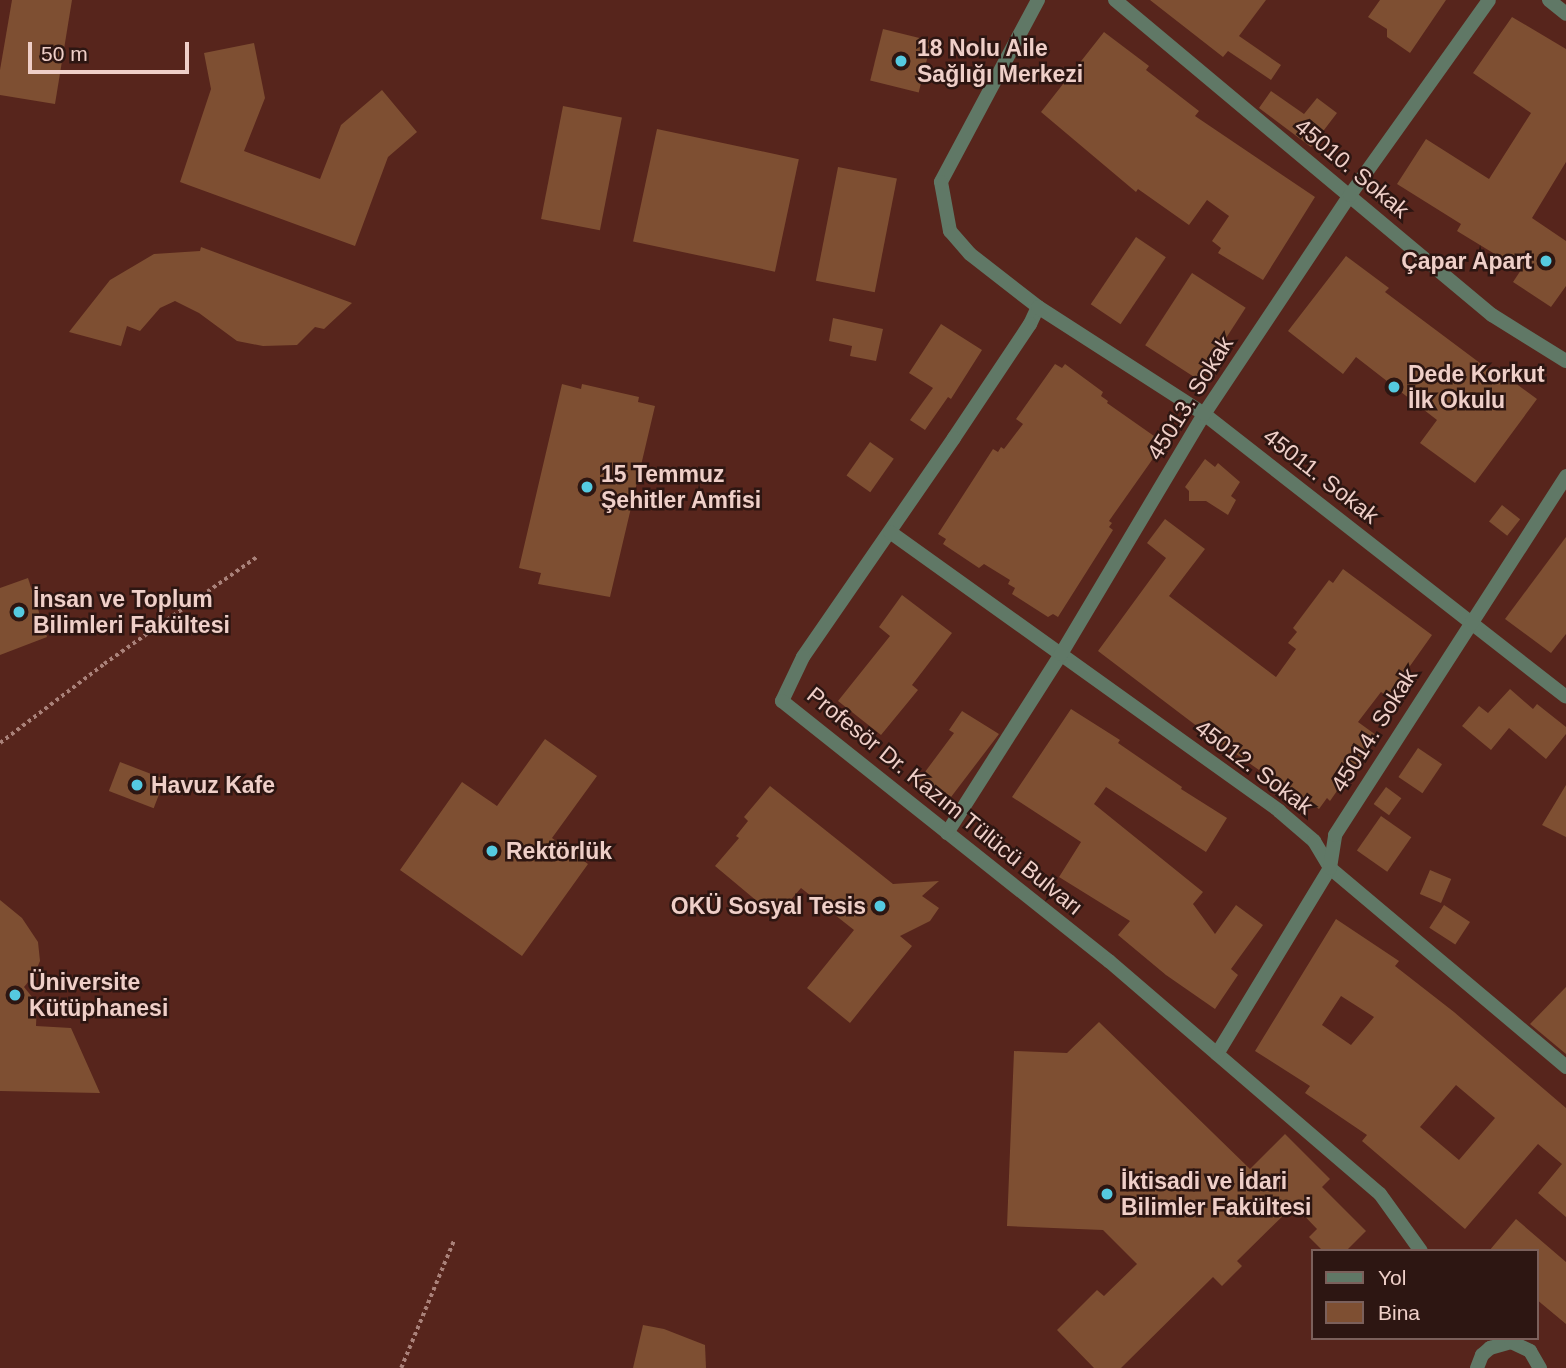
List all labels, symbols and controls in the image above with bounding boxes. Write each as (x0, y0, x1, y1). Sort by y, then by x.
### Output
scale bar (32, 28, 192, 72)
place label: 18 Nolu Aile Sağlığı Merkezi (917, 34, 1083, 88)
text: 50 m (41, 42, 88, 65)
marker: 18 Nolu Aile Sağlığı Merkezi (891, 51, 911, 71)
street label: 45010. Sokak (1289, 112, 1415, 224)
place label: Çapar Apart (1400, 247, 1532, 275)
marker: Çapar Apart (1538, 253, 1554, 269)
street label: 45013. Sokak (1141, 331, 1239, 465)
place label: Dede Korkut İlk Okulu (1408, 360, 1545, 414)
marker: Dede Korkut İlk Okulu (1386, 379, 1402, 395)
street label: 45011. Sokak (1258, 422, 1384, 530)
place label: 15 Temmuz Şehitler Amfisi (601, 460, 762, 514)
marker: 15 Temmuz Şehitler Amfisi (579, 479, 595, 495)
place label: İnsan ve Toplum Bilimleri Fakültesi (33, 585, 230, 639)
marker: İnsan ve Toplum Bilimleri Fakültesi (11, 604, 27, 620)
street label: 45014. Sokak (1325, 663, 1423, 797)
street label: Profesör Dr. Kazım Tülücü Bulvarı (801, 681, 1089, 921)
street label: 45012. Sokak (1190, 714, 1318, 820)
place label: Havuz Kafe (151, 771, 275, 799)
marker: Havuz Kafe (129, 777, 145, 793)
place label: Rektörlük (506, 837, 612, 865)
marker: Rektörlük (484, 843, 500, 859)
place label: OKÜ Sosyal Tesis (671, 892, 866, 920)
marker: OKÜ Sosyal Tesis (872, 898, 888, 914)
place label: Üniversite Kütüphanesi (29, 968, 168, 1022)
marker: Üniversite Kütüphanesi (7, 987, 23, 1003)
place label: İktisadi ve İdari Bilimler Fakültesi (1121, 1167, 1311, 1221)
marker: İktisadi ve İdari Bilimler Fakültesi (1099, 1186, 1115, 1202)
legend (1310, 1249, 1538, 1340)
text: Yol (1378, 1266, 1406, 1289)
text: Bina (1378, 1301, 1420, 1324)

